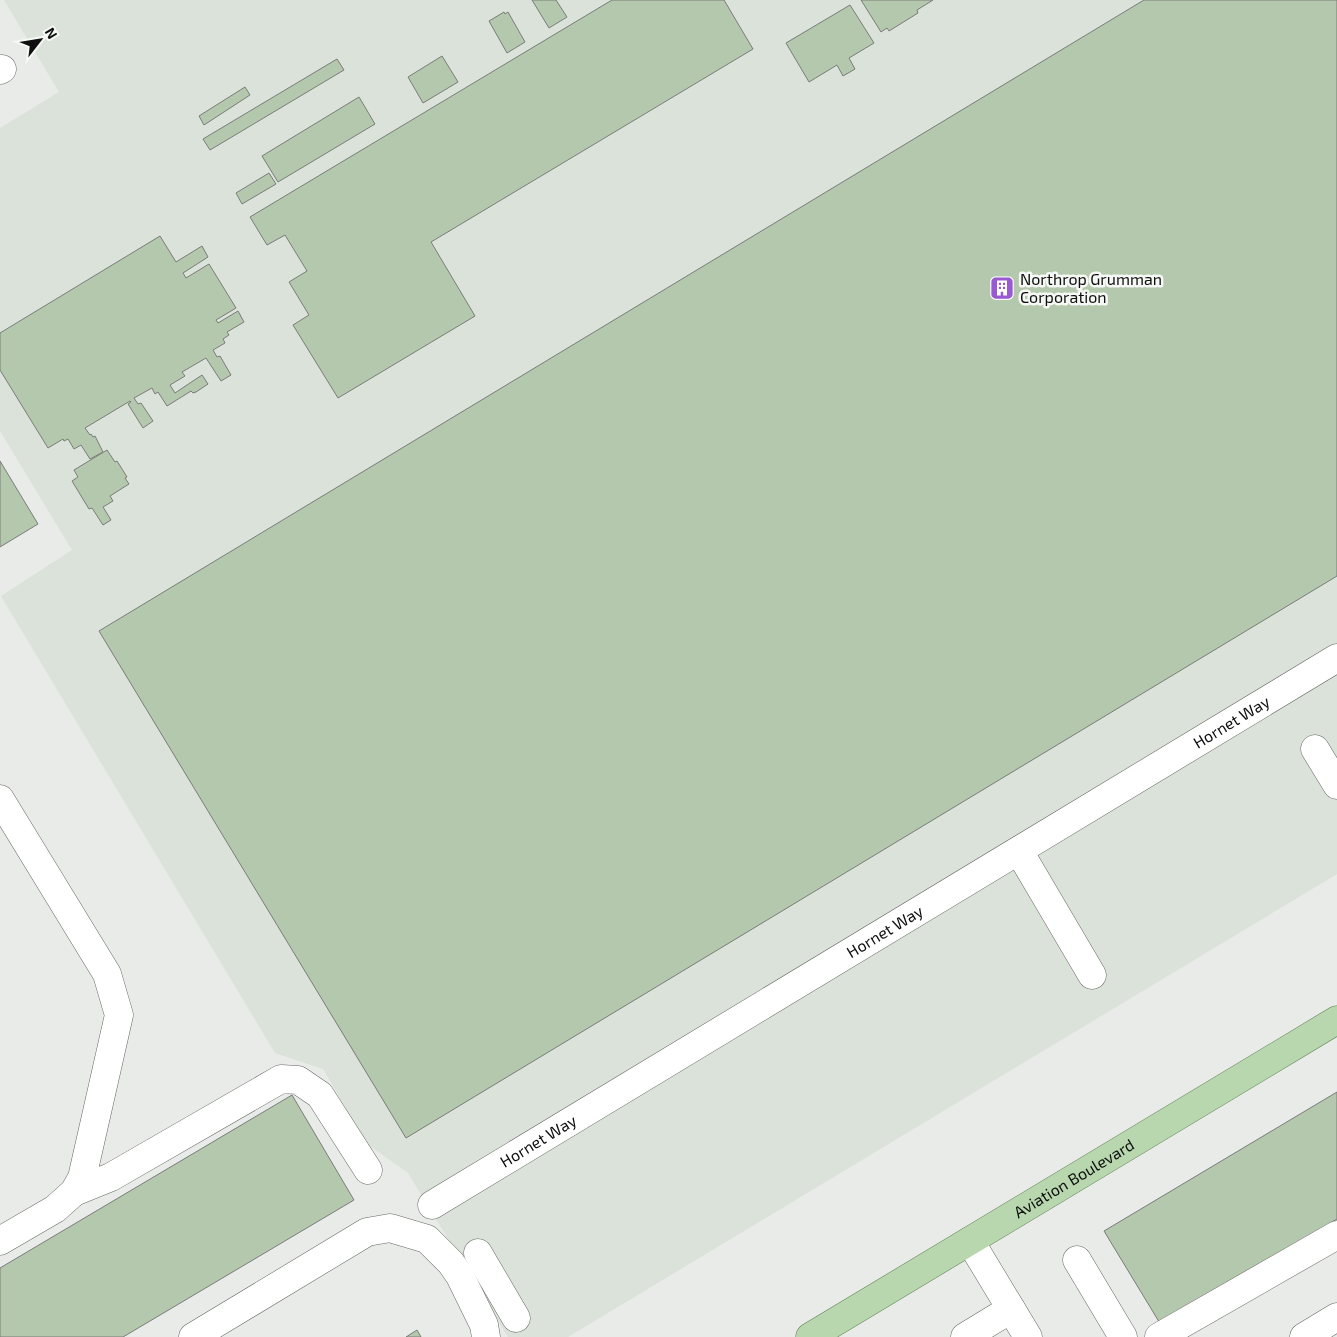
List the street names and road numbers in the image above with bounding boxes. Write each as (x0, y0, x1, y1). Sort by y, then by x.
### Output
street label: Hornet Way (1189, 691, 1273, 752)
street label: Hornet Way (843, 900, 927, 961)
street label: Hornet Way (496, 1110, 580, 1171)
street label: Aviation Boulevard (1010, 1134, 1137, 1221)

